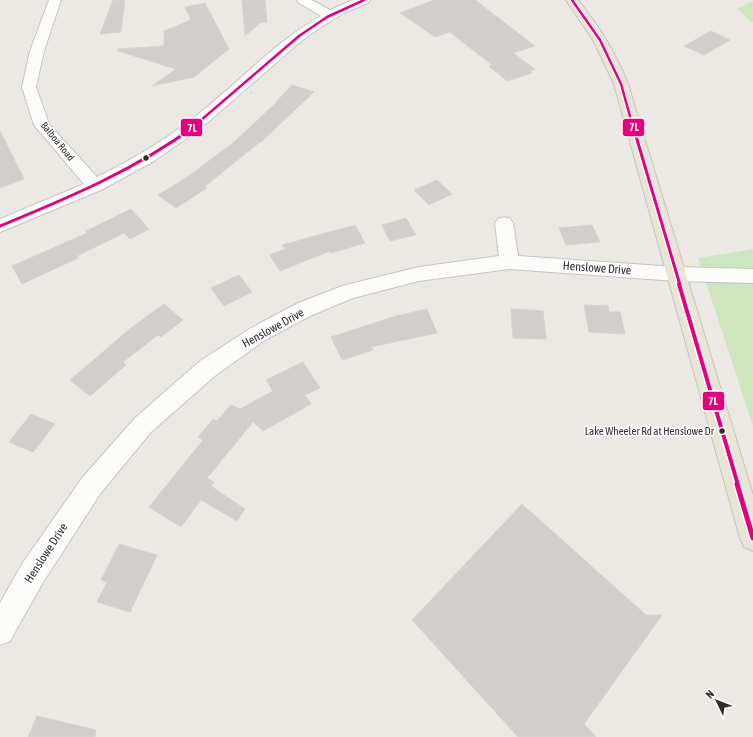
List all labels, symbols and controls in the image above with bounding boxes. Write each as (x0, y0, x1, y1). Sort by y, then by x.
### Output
line badge: 7L (180, 118, 203, 137)
line badge: 7L (622, 118, 645, 137)
street label: Balboa Road (39, 120, 77, 163)
text: 7L (629, 121, 639, 133)
text: 7L (187, 122, 197, 134)
unlabelled marker (141, 153, 151, 163)
street label: Henslowe Drive (562, 259, 632, 277)
street label: Henslowe Drive (240, 305, 306, 351)
line badge: 7L (702, 391, 725, 411)
text: 7L (708, 395, 718, 407)
place label: Lake Wheeler Rd at Henslowe Dr (585, 425, 715, 437)
marker: Lake Wheeler Rd at Henslowe Dr (717, 426, 727, 436)
street label: Henslowe Drive (21, 520, 71, 586)
north arrow (697, 681, 737, 721)
text: N (703, 688, 716, 701)

